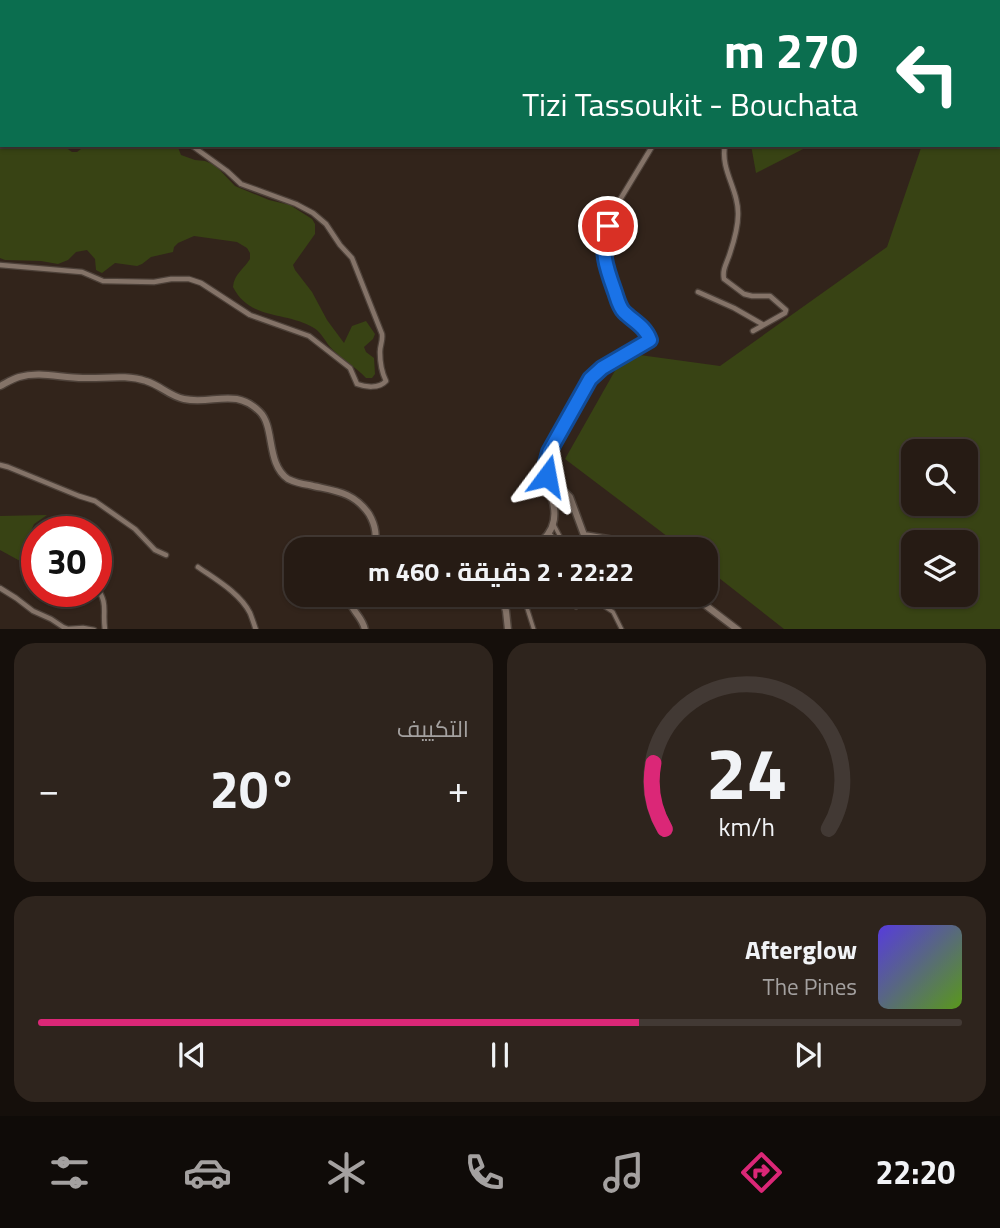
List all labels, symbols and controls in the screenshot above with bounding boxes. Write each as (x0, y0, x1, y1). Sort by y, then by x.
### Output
text: 270 m (724, 12, 858, 87)
icon: left (882, 28, 973, 119)
text: Tizi Tassoukit - Bouchata (522, 80, 858, 128)
pin (578, 196, 638, 256)
icon: arrive (589, 207, 627, 245)
position arrow (510, 439, 584, 513)
map controls (901, 439, 978, 607)
button: search (901, 439, 978, 516)
speed limit sign: 30 (21, 516, 112, 607)
button: layers (901, 530, 978, 607)
text: 22:22 · 2 دقيقة · 460 m (368, 552, 634, 591)
text: التكييف (397, 711, 469, 746)
text: 24 (706, 717, 787, 827)
text: 20° (210, 749, 297, 828)
text: − (38, 760, 59, 818)
text: + (448, 760, 469, 818)
text: km/h (718, 807, 775, 845)
text: Afterglow (745, 930, 857, 969)
text: The Pines (763, 969, 857, 1004)
icon: previous (173, 1036, 211, 1074)
icon: pause (481, 1036, 519, 1074)
icon: next (789, 1036, 827, 1074)
icon: filters (45, 1148, 94, 1197)
icon: car (183, 1148, 232, 1197)
icon: climate (322, 1148, 371, 1197)
icon: phone (460, 1148, 509, 1197)
icon: music (599, 1148, 648, 1197)
icon: directions (737, 1148, 786, 1197)
text: 22:20 (875, 1148, 955, 1196)

